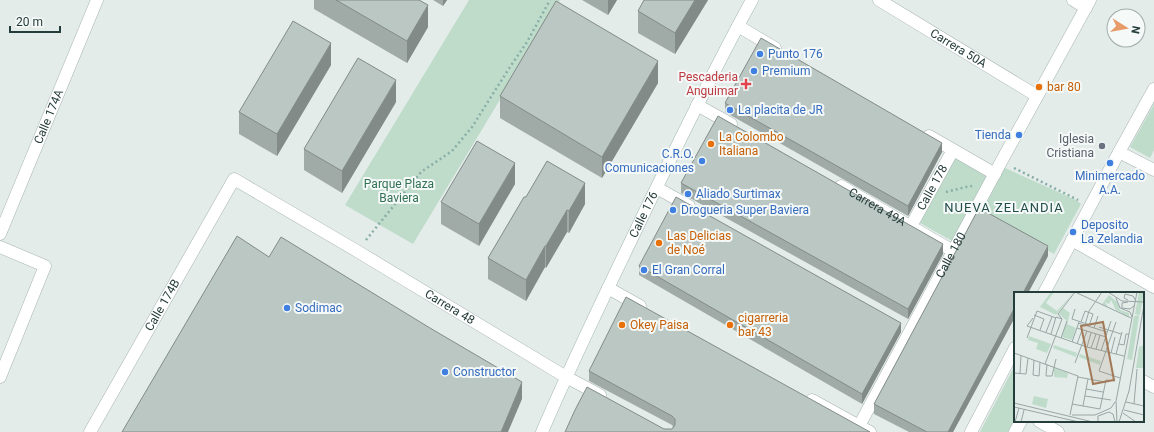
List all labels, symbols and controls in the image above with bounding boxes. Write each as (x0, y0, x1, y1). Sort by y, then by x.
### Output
scale bar (10, 8, 60, 34)
north arrow (1106, 8, 1146, 48)
text: 20 m (16, 15, 43, 29)
text: N (1128, 25, 1142, 35)
street label: Carrera 50A (928, 26, 989, 71)
place label: Punto 176 (768, 47, 823, 61)
marker: Punto 176 (755, 49, 765, 59)
place label: Premium (762, 64, 810, 78)
marker: Premium (749, 66, 759, 76)
place label: Pescaderia Anguimar (678, 70, 738, 98)
marker: Pescaderia Anguimar (741, 79, 751, 89)
place label: bar 80 (1047, 80, 1081, 94)
marker: bar 80 (1034, 82, 1044, 92)
street label: Calle 174A (31, 87, 66, 146)
place label: La placita de JR (738, 103, 824, 117)
marker: La placita de JR (725, 105, 735, 115)
place label: Tienda (975, 128, 1011, 142)
place label: La Colombo Italiana (719, 130, 784, 158)
marker: Tienda (1014, 130, 1024, 140)
place label: Iglesia Cristiana (1046, 132, 1094, 160)
marker: La Colombo Italiana (706, 139, 716, 149)
marker: Iglesia Cristiana (1097, 141, 1107, 151)
place label: C.R.O. Comunicaciones (605, 147, 694, 175)
marker: C.R.O. Comunicaciones (697, 156, 707, 166)
marker: Minimercado A.A. (1105, 158, 1115, 168)
street label: Calle 178 (914, 162, 951, 213)
place label: Minimercado A.A. (1075, 169, 1145, 197)
park label: Parque Plaza Baviera (364, 177, 434, 205)
street label: Carrera 49A (846, 185, 908, 229)
place label: Aliado Surtimax (696, 187, 781, 201)
street label: Calle 176 (626, 189, 661, 240)
marker: Aliado Surtimax (683, 189, 693, 199)
district label: NUEVA ZELANDIA (944, 200, 1064, 215)
place label: Drogueria Super Baviera (681, 203, 809, 217)
marker: Drogueria Super Baviera (668, 205, 678, 215)
place label: Deposito La Zelandia (1081, 218, 1143, 246)
marker: Deposito La Zelandia (1068, 227, 1078, 237)
place label: Las Delicias de Noé (667, 229, 731, 257)
street label: Calle 180 (933, 230, 969, 280)
marker: Las Delicias de Noé (654, 238, 664, 248)
place label: El Gran Corral (652, 263, 725, 277)
marker: El Gran Corral (639, 265, 649, 275)
street label: Calle 174B (142, 277, 182, 333)
street label: Carrera 48 (422, 287, 477, 327)
inset map (1014, 292, 1144, 422)
place label: Sodimac (295, 301, 342, 315)
marker: Sodimac (282, 303, 292, 313)
place label: cigarreria bar 43 (738, 311, 788, 339)
place label: Okey Paisa (630, 318, 689, 332)
marker: Okey Paisa (617, 320, 627, 330)
marker: cigarreria bar 43 (725, 320, 735, 330)
place label: Constructor (453, 365, 516, 379)
marker: Constructor (440, 367, 450, 377)

